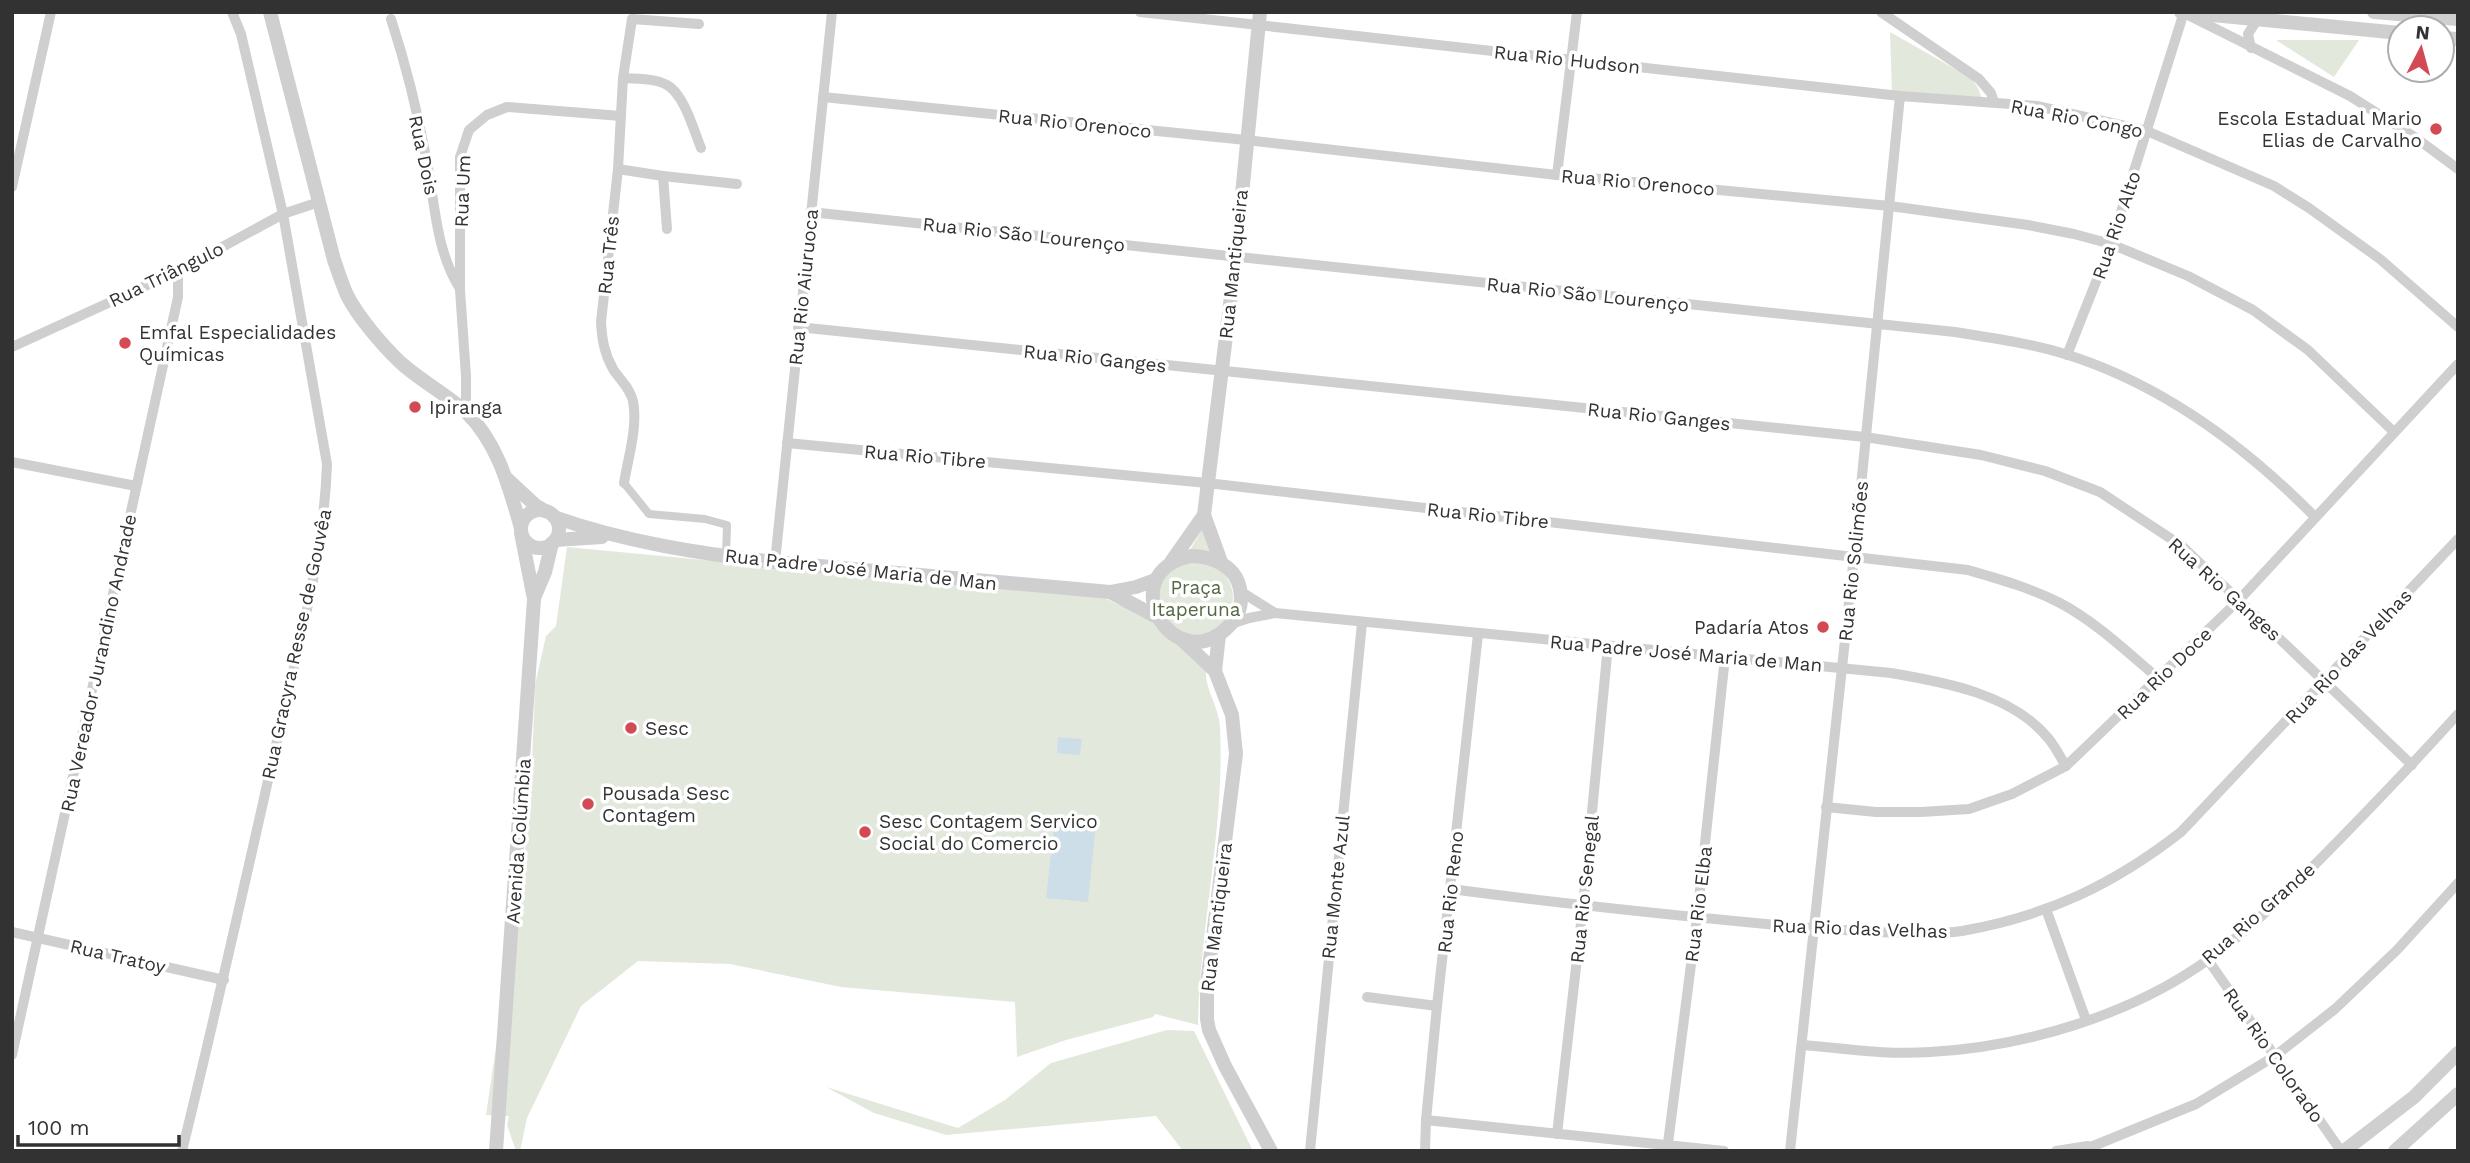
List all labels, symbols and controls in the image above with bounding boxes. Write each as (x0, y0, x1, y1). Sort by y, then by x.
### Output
north arrow (2386, 14, 2456, 84)
text: N (2415, 20, 2431, 45)
street label: Rua Rio Hudson (1493, 40, 1641, 79)
street label: Rua Rio Congo (2009, 94, 2145, 143)
street label: Rua Rio Orenoco (997, 104, 1153, 143)
place label: Escola Estadual Mario Elias de Carvalho (2217, 107, 2422, 152)
street label: Rua Dois (404, 113, 443, 197)
marker: Escola Estadual Mario Elias de Carvalho (2428, 121, 2444, 137)
street label: Rua Um (450, 154, 475, 228)
street label: Rua Rio Orenoco (1560, 164, 1716, 201)
street label: Rua Rio Alto (2087, 168, 2146, 282)
street label: Rua Mantiqueira (1214, 188, 1253, 340)
street label: Rua Rio Aiuruoca (784, 207, 823, 366)
street label: Rua Rio São Lourenço (922, 212, 1126, 257)
street label: Rua Três (593, 215, 624, 296)
street label: Rua Triângulo (105, 237, 227, 312)
street label: Rua Rio São Lourenço (1486, 272, 1690, 317)
place label: Emfal Especialidades Químicas (139, 321, 336, 366)
marker: Emfal Especialidades Químicas (117, 335, 133, 351)
street label: Rua Rio Ganges (1022, 340, 1168, 377)
place label: Ipiranga (429, 396, 503, 419)
street label: Rua Rio Ganges (1586, 398, 1732, 435)
marker: Ipiranga (407, 399, 423, 415)
street label: Rua Rio Tibre (863, 440, 987, 473)
street label: Rua Rio Solimões (1834, 480, 1873, 642)
street label: Rua Rio Tibre (1426, 498, 1550, 533)
street label: Rua Gracyra Resse de Gouvêa (257, 507, 336, 781)
street label: Rua Vereador Jurandino Andrade (56, 512, 141, 814)
street label: Rua Rio Ganges (2164, 533, 2286, 646)
street label: Rua Padre José Maria de Man (724, 544, 998, 595)
park label: Praça Itaperuna (1151, 576, 1241, 621)
street label: Rua Rio das Velhas (2280, 584, 2417, 728)
place label: Padaría Atos (1694, 616, 1809, 639)
marker: Padaría Atos (1815, 619, 1831, 635)
street label: Rua Rio Doce (2112, 622, 2217, 724)
street label: Rua Padre José Maria de Man (1549, 630, 1823, 677)
place label: Sesc (645, 717, 689, 740)
marker: Sesc (623, 720, 639, 736)
street label: Avenida Colúmbia (501, 757, 536, 925)
place label: Pousada Sesc Contagem (602, 782, 730, 827)
marker: Pousada Sesc Contagem (580, 796, 596, 812)
place label: Sesc Contagem Servico Social do Comercio (879, 810, 1098, 855)
street label: Rua Monte Azul (1316, 814, 1355, 960)
street label: Rua Rio Senegal (1565, 814, 1604, 964)
marker: Sesc Contagem Servico Social do Comercio (857, 824, 873, 840)
street label: Rua Rio Reno (1433, 830, 1468, 954)
street label: Rua Mantiqueira (1196, 841, 1237, 993)
street label: Rua Rio Elba (1680, 844, 1717, 964)
street label: Rua Rio Grande (2197, 858, 2320, 969)
street label: Rua Rio das Velhas (1772, 914, 1948, 943)
street label: Rua Tratoy (68, 934, 168, 979)
street label: Rua Rio Colorado (2218, 983, 2329, 1127)
scale bar (18, 1104, 178, 1148)
text: 100 m (28, 1115, 90, 1140)

